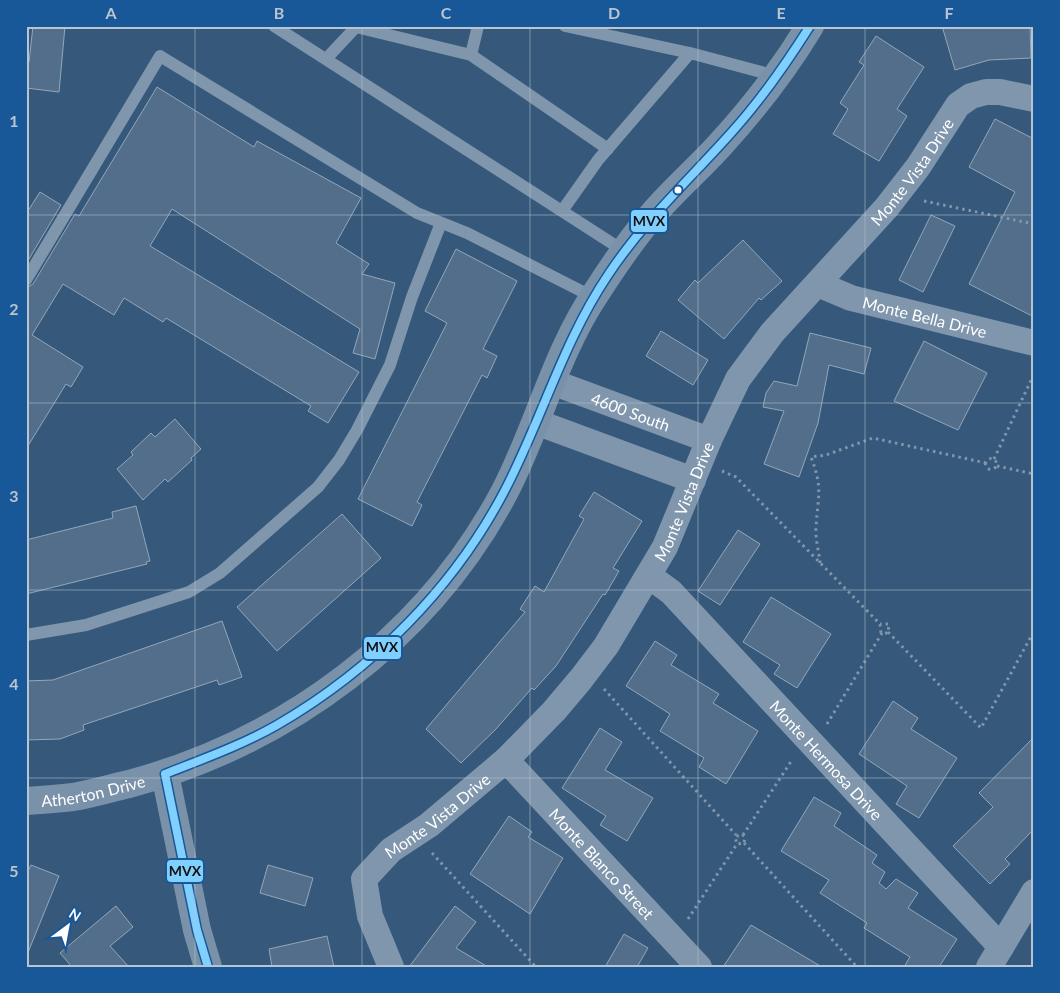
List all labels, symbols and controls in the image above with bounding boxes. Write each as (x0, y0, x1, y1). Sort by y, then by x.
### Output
text: A (104, 3, 117, 22)
text: B (274, 3, 284, 22)
text: C (441, 3, 452, 22)
text: D (608, 3, 620, 22)
text: E (776, 3, 786, 22)
text: F (944, 3, 954, 22)
text: 1 (9, 111, 19, 130)
street label: Monte Vista Drive (866, 114, 957, 229)
unlabelled marker (673, 185, 683, 195)
line badge: MVX (630, 209, 668, 233)
text: MVX (633, 212, 666, 229)
street label: Monte Bella Drive (861, 292, 989, 341)
text: 2 (9, 299, 19, 318)
street label: 4600 South (589, 388, 673, 434)
street label: Monte Vista Drive (649, 439, 717, 564)
text: 3 (9, 486, 19, 505)
line badge: MVX (363, 636, 402, 660)
text: MVX (366, 638, 399, 655)
text: 4 (9, 674, 19, 693)
street label: Monte Hermosa Drive (767, 696, 887, 823)
street label: Monte Vista Drive (381, 769, 493, 861)
street label: Atherton Drive (41, 771, 147, 809)
street label: Monte Blanco Street (546, 804, 659, 923)
line badge: MVX (166, 859, 204, 883)
text: 5 (9, 861, 19, 880)
text: MVX (169, 862, 202, 879)
north arrow (42, 900, 92, 950)
text: N (66, 904, 84, 925)

